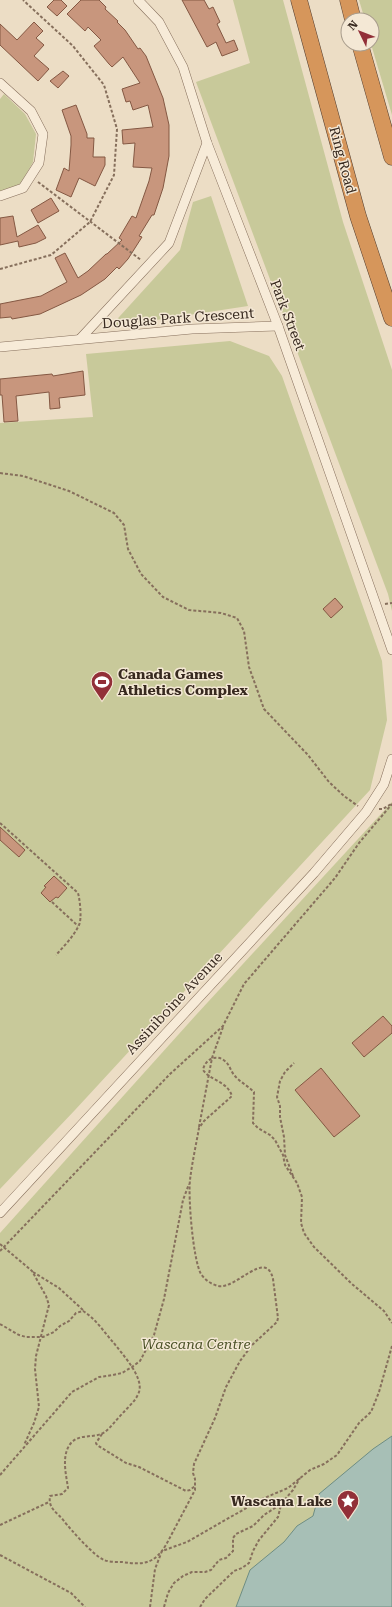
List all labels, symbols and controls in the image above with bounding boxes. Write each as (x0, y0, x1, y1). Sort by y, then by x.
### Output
north arrow (340, 12, 380, 52)
text: N (345, 18, 361, 33)
street label: Ring Road (326, 125, 360, 195)
street label: Park Street (267, 277, 309, 353)
street label: Douglas Park Crescent (101, 305, 255, 331)
place label: Canada Games Athletics Complex (118, 666, 248, 698)
sports icon: Canada Games Athletics Complex (89, 669, 115, 702)
street label: Assiniboine Avenue (123, 948, 226, 1057)
park label: Wascana Centre (141, 1336, 251, 1352)
place icon: Wascana Lake (335, 1488, 361, 1521)
place label: Wascana Lake (231, 1493, 332, 1509)

